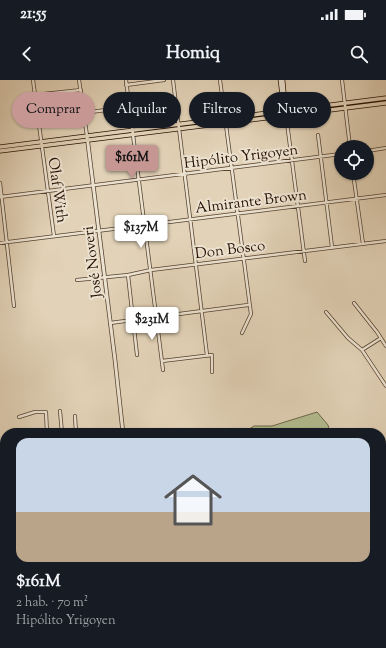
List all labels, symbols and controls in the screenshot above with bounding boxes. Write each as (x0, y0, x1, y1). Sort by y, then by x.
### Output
text: 21:55 (20, 4, 46, 25)
text: Homiq (166, 41, 220, 67)
icon: back (16, 43, 38, 65)
icon: search (348, 43, 370, 65)
chip: Comprar (12, 92, 95, 128)
chip: Alquilar (103, 92, 181, 128)
chip: Filtros (189, 92, 255, 128)
chip: Nuevo (263, 92, 331, 128)
street label: Hipólito Yrigoyen (183, 140, 300, 175)
map controls (334, 140, 374, 180)
button: locate (334, 140, 374, 180)
pin: $161M (104, 145, 160, 179)
text: $161M (115, 149, 149, 167)
street label: Olaf With (42, 156, 72, 225)
street label: Almirante Brown (194, 185, 308, 220)
pin: $137M (113, 215, 169, 249)
text: $137M (124, 219, 158, 237)
street label: José Noveri (79, 225, 108, 300)
street label: Don Bosco (194, 236, 267, 265)
pin: $231M (124, 307, 180, 341)
text: $231M (135, 311, 169, 329)
icon: home (157, 464, 229, 536)
text: $161M (16, 570, 61, 594)
text: 2 hab. · 70 m² (16, 594, 88, 612)
text: Hipólito Yrigoyen (16, 612, 116, 630)

